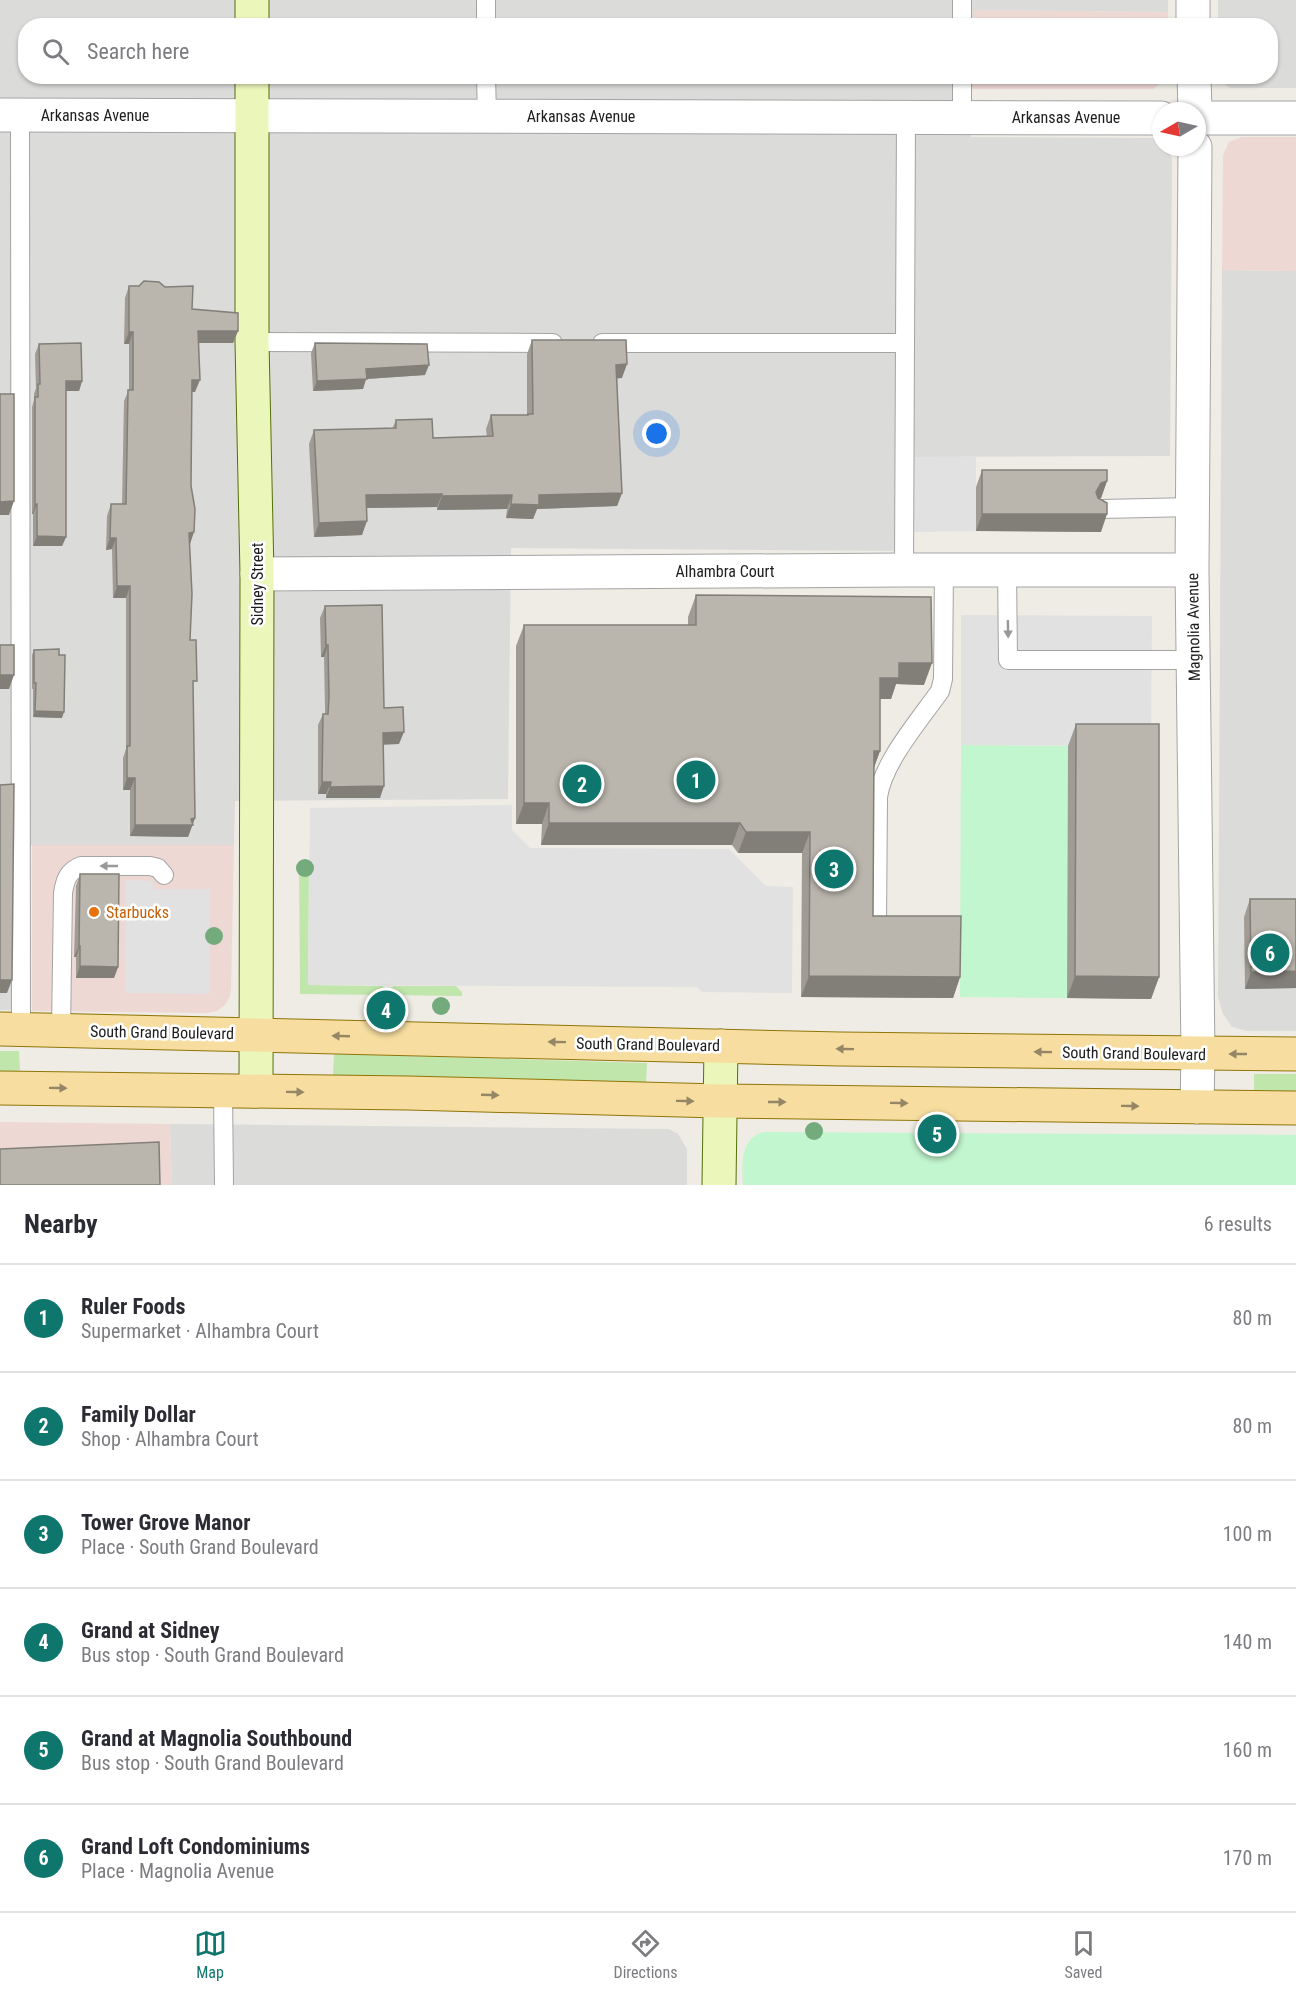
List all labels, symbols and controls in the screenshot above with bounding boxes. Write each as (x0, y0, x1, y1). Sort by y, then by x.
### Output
search box (18, 18, 1278, 84)
icon: search (39, 35, 72, 68)
text: Search here (87, 39, 189, 64)
north arrow (1152, 102, 1206, 156)
street label: Arkansas Avenue (41, 106, 149, 125)
street label: Arkansas Avenue (527, 107, 635, 126)
street label: Arkansas Avenue (1012, 108, 1120, 127)
your location (642, 419, 671, 448)
street label: Sidney Street (248, 542, 267, 625)
street label: Alhambra Court (676, 562, 775, 581)
street label: Magnolia Avenue (1183, 573, 1204, 681)
one-way arrow (1003, 619, 1013, 638)
pin: 1 (676, 758, 716, 802)
pin: 2 (562, 762, 602, 806)
pin: 3 (814, 846, 854, 892)
one-way arrow (100, 861, 119, 871)
place label: Starbucks (106, 903, 169, 922)
marker: Starbucks (87, 905, 101, 919)
pin: 6 (1250, 930, 1290, 976)
pin: 4 (366, 988, 406, 1032)
street label: South Grand Boulevard (90, 1022, 234, 1043)
one-way arrow (332, 1031, 351, 1041)
street label: South Grand Boulevard (576, 1034, 720, 1055)
one-way arrow (548, 1037, 567, 1046)
street label: South Grand Boulevard (1062, 1043, 1206, 1064)
one-way arrow (836, 1044, 855, 1054)
one-way arrow (1033, 1047, 1052, 1057)
one-way arrow (1228, 1049, 1247, 1059)
one-way arrow (49, 1084, 68, 1093)
one-way arrow (286, 1087, 305, 1097)
one-way arrow (481, 1091, 500, 1100)
one-way arrow (676, 1096, 695, 1105)
one-way arrow (768, 1097, 787, 1107)
one-way arrow (890, 1098, 909, 1108)
one-way arrow (1120, 1101, 1139, 1111)
pin: 5 (918, 1112, 956, 1156)
text: Nearby (24, 1209, 98, 1239)
text: 6 results (1204, 1212, 1272, 1236)
text: Ruler Foods (81, 1294, 185, 1319)
text: 1 (38, 1306, 49, 1330)
text: 80 m (1233, 1306, 1272, 1330)
text: Supermarket · Alhambra Court (81, 1319, 319, 1343)
text: Family Dollar (81, 1402, 196, 1427)
text: 2 (38, 1414, 49, 1438)
text: 80 m (1233, 1414, 1272, 1438)
text: Shop · Alhambra Court (81, 1427, 259, 1451)
text: Tower Grove Manor (81, 1510, 251, 1535)
text: 3 (38, 1522, 49, 1546)
text: 100 m (1223, 1522, 1272, 1546)
text: Place · South Grand Boulevard (81, 1535, 319, 1559)
text: Grand at Sidney (81, 1618, 220, 1643)
text: 4 (38, 1630, 49, 1654)
text: 140 m (1223, 1630, 1272, 1654)
text: Bus stop · South Grand Boulevard (81, 1643, 344, 1667)
text: Grand at Magnolia Southbound (81, 1726, 352, 1751)
text: 5 (38, 1738, 49, 1762)
text: 160 m (1223, 1738, 1272, 1762)
text: Bus stop · South Grand Boulevard (81, 1751, 344, 1775)
text: Grand Loft Condominiums (81, 1834, 310, 1859)
text: 6 (38, 1846, 49, 1870)
text: 170 m (1223, 1846, 1272, 1870)
text: Place · Magnolia Avenue (81, 1859, 274, 1883)
tab: Map (194, 1927, 227, 1982)
tab: Directions (614, 1927, 677, 1982)
tab: Saved (1064, 1927, 1102, 1982)

